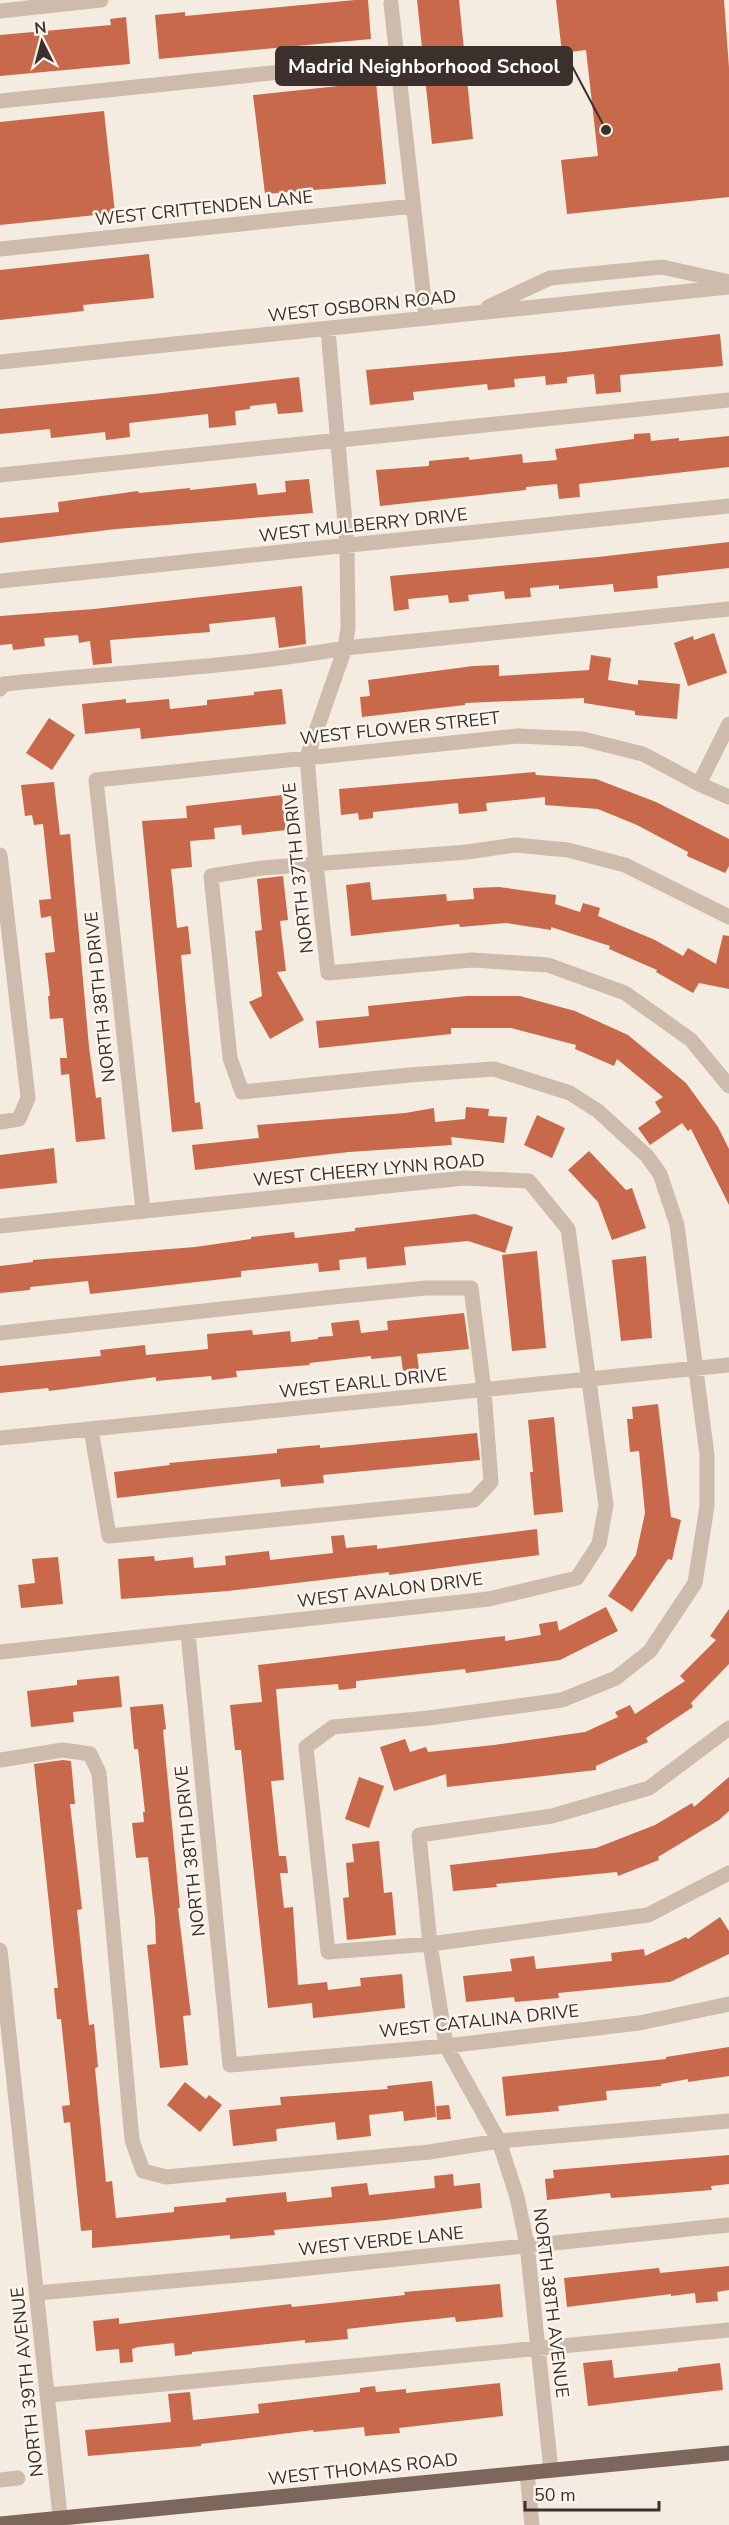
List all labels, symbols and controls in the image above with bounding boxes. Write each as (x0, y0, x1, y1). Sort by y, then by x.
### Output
north arrow (12, 12, 72, 72)
text: N (33, 17, 48, 40)
callout: Madrid Neighborhood School (276, 47, 572, 85)
text: Madrid Neighborhood School (288, 53, 561, 80)
street label: WEST CRITTENDEN LANE (94, 185, 314, 231)
street label: WEST OSBORN ROAD (267, 284, 457, 328)
street label: WEST MULBERRY DRIVE (258, 502, 468, 548)
street label: WEST FLOWER STREET (299, 706, 501, 750)
street label: NORTH 37TH DRIVE (277, 781, 319, 955)
street label: NORTH 38TH DRIVE (79, 910, 121, 1084)
street label: WEST CHEERY LYNN ROAD (252, 1148, 486, 1192)
street label: WEST EARLL DRIVE (278, 1362, 448, 1404)
street label: WEST AVALON DRIVE (296, 1567, 484, 1613)
street label: NORTH 38TH DRIVE (169, 1764, 211, 1938)
street label: WEST CATALINA DRIVE (378, 1999, 580, 2043)
street label: NORTH 38TH AVENUE (527, 2207, 575, 2399)
street label: WEST VERDE LANE (297, 2220, 465, 2262)
street label: NORTH 39TH AVENUE (5, 2286, 49, 2478)
street label: WEST THOMAS ROAD (267, 2447, 459, 2491)
scale bar (525, 2474, 658, 2512)
text: 50 m (534, 2483, 576, 2507)

